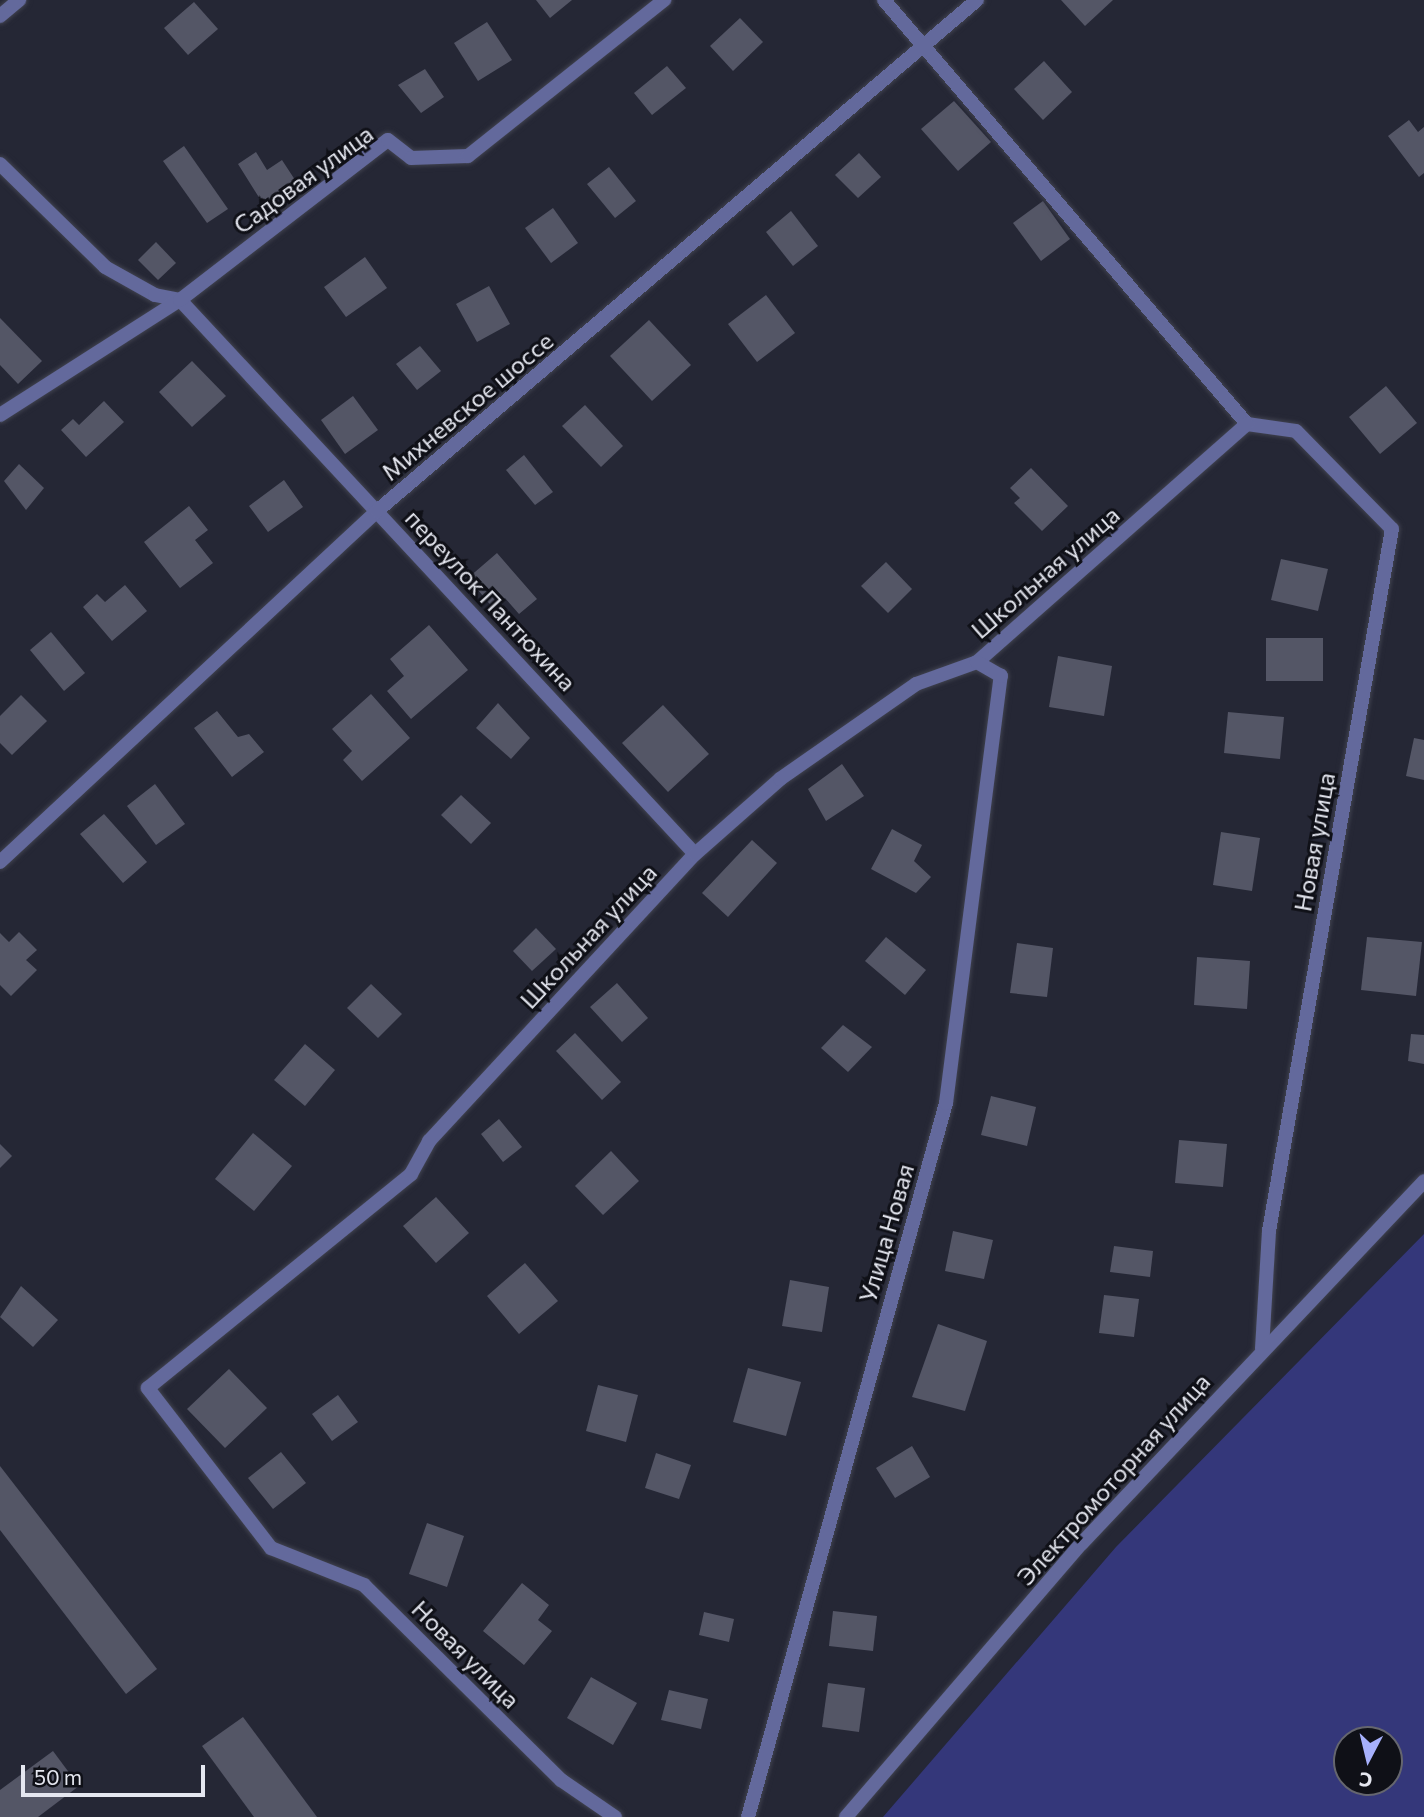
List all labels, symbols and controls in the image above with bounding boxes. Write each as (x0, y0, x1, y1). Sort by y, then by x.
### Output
street label: Садовая улица (228, 119, 378, 239)
street label: Михневское шоссе (375, 326, 559, 486)
street label: Школьная улица (965, 500, 1125, 644)
street label: переулок Пантюхина (400, 503, 582, 697)
street label: Новая улица (1288, 770, 1340, 914)
street label: Школьная улица (514, 858, 662, 1014)
street label: Улица Новая (853, 1160, 919, 1306)
street label: Электромоторная улица (1010, 1367, 1216, 1591)
street label: Новая улица (406, 1594, 526, 1714)
north arrow (1333, 1726, 1403, 1796)
scale bar (24, 1750, 208, 1794)
text: 50 m (34, 1764, 82, 1789)
text: С (1358, 1768, 1373, 1793)

